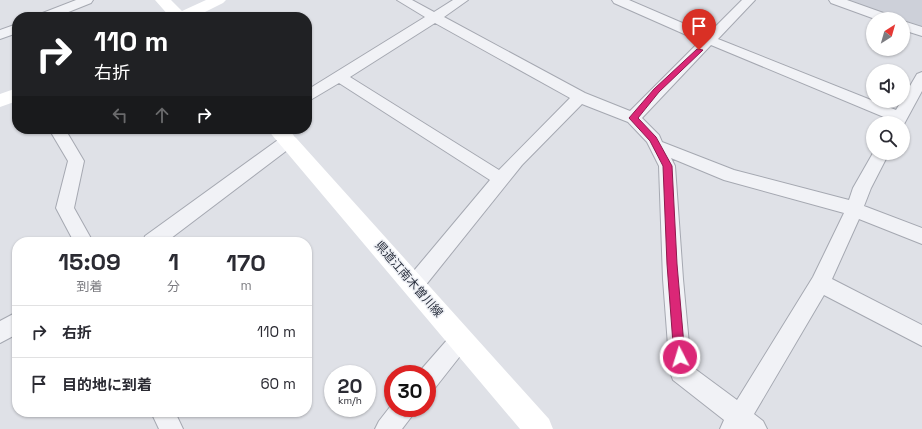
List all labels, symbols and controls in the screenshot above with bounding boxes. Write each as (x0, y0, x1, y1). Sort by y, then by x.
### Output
pin (682, 9, 716, 50)
north arrow (866, 12, 910, 56)
map controls (866, 12, 910, 160)
icon: arrive (688, 15, 710, 37)
text: 110 m (94, 23, 168, 59)
icon: right (28, 28, 80, 80)
text: 右折 (94, 61, 130, 84)
button: sound (866, 64, 910, 108)
icon: left (109, 104, 131, 126)
icon: ahead (151, 104, 173, 126)
icon: right (193, 104, 215, 126)
button: search (866, 116, 910, 160)
street label: 県道江南木曽川線 (371, 238, 447, 320)
text: 15:09 (58, 246, 121, 277)
text: 1 (168, 246, 179, 277)
text: 170 (226, 247, 266, 278)
text: m (240, 277, 252, 294)
text: 到着 (77, 278, 103, 295)
text: 分 (167, 278, 180, 295)
icon: right (28, 321, 50, 343)
text: 110 m (257, 322, 296, 341)
text: 右折 (62, 323, 92, 342)
position arrow (659, 336, 701, 378)
speed limit sign: 30 (384, 365, 436, 417)
icon: arrive (28, 373, 50, 395)
text: 20 (338, 373, 362, 399)
text: 60 m (260, 374, 296, 393)
text: 目的地に到着 (62, 375, 152, 394)
text: km/h (338, 394, 362, 407)

